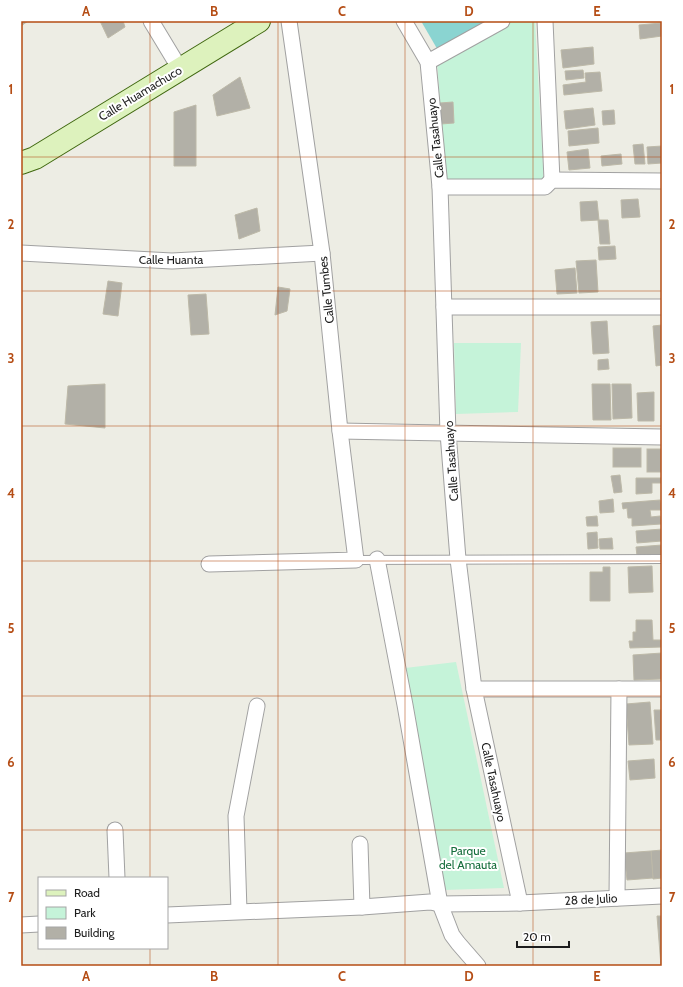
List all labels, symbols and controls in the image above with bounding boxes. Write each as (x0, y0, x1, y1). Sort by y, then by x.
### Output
text: A (82, 3, 91, 19)
text: B (210, 3, 218, 19)
text: C (338, 3, 346, 19)
text: D (464, 3, 474, 19)
text: E (593, 3, 601, 19)
street label: Calle Huamachuco (96, 62, 185, 124)
text: 1 (9, 81, 13, 97)
text: 1 (670, 81, 674, 97)
street label: Calle Tasahuayo (423, 97, 447, 179)
text: 2 (8, 216, 15, 232)
text: 2 (669, 216, 676, 232)
street label: Calle Huanta (139, 252, 203, 267)
street label: Calle Tumbes (315, 256, 337, 324)
text: 3 (7, 350, 15, 366)
text: 3 (668, 350, 676, 366)
street label: Calle Tasahuayo (441, 420, 461, 502)
text: 4 (7, 485, 15, 501)
text: 4 (668, 485, 676, 501)
text: 5 (8, 620, 15, 636)
text: 5 (669, 620, 676, 636)
street label: Calle Tasahuayo (478, 741, 510, 823)
text: 6 (7, 754, 15, 770)
text: 6 (668, 754, 676, 770)
park label: Parque del Amauta (439, 843, 497, 872)
legend (38, 877, 168, 949)
text: Road (74, 885, 100, 900)
text: 7 (8, 889, 15, 905)
text: 7 (669, 889, 676, 905)
street label: 28 de Julio (564, 890, 618, 908)
text: Park (74, 905, 96, 920)
scale bar (517, 923, 569, 949)
text: Building (74, 925, 116, 940)
text: 20 m (523, 929, 551, 944)
text: A (82, 968, 91, 984)
text: B (210, 968, 218, 984)
text: C (338, 968, 346, 984)
text: D (464, 968, 474, 984)
text: E (593, 968, 601, 984)

